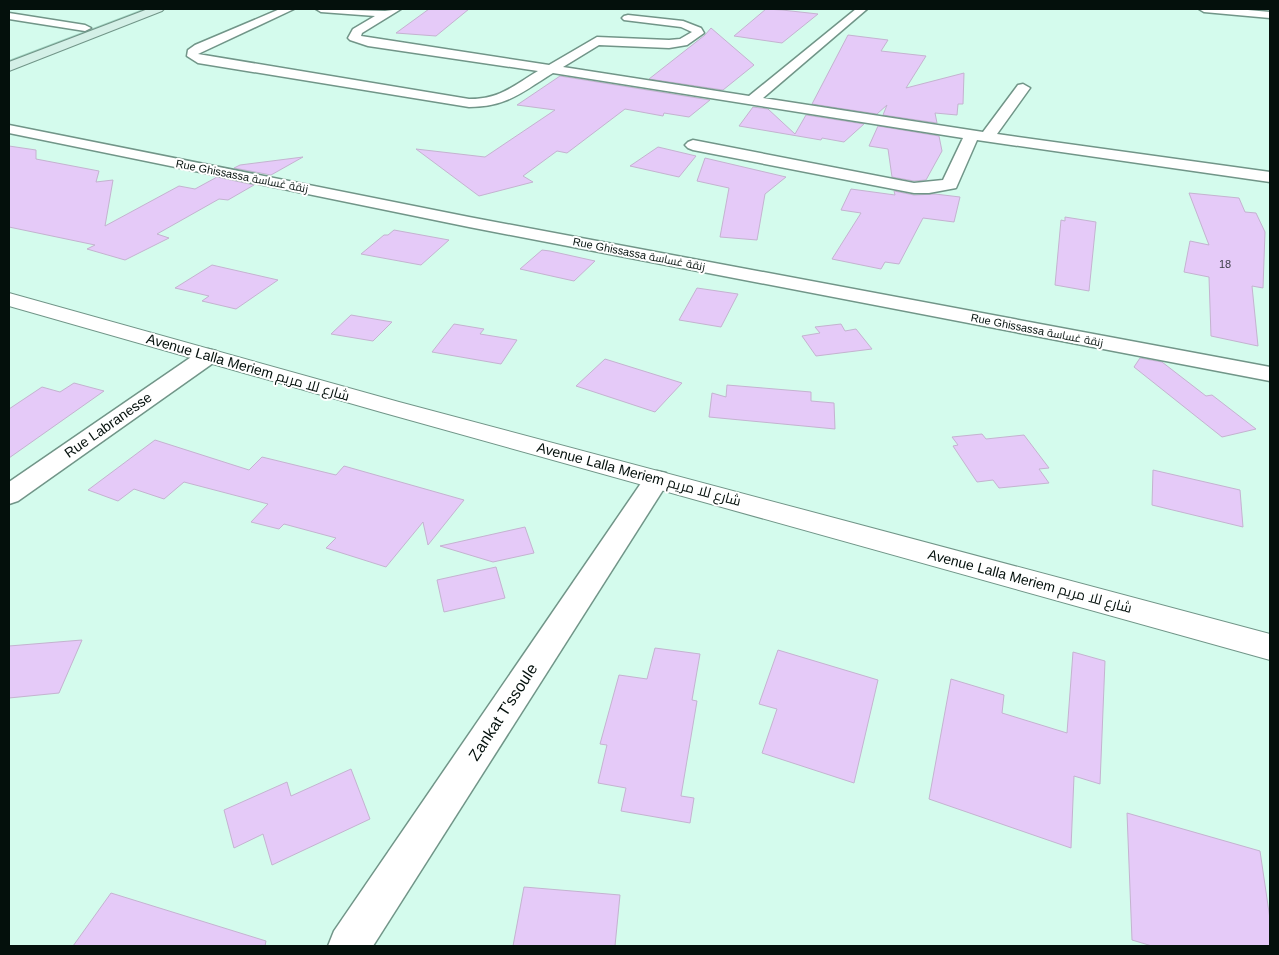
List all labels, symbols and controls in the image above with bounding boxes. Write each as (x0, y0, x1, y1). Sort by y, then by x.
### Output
street label: Rue Ghissassa زنقة غساسة (175, 157, 309, 196)
street label: Rue Ghissassa زنقة غساسة (572, 235, 706, 274)
house number: 18 (1219, 258, 1231, 270)
street label: Rue Ghissassa زنقة غساسة (970, 311, 1104, 350)
street label: Avenue Lalla Meriem شارع للا مريم (144, 330, 351, 406)
street label: Rue Labranesse (61, 389, 155, 461)
street label: Avenue Lalla Meriem شارع للا مريم (535, 439, 743, 511)
street label: Avenue Lalla Meriem شارع للا مريم (926, 546, 1134, 618)
street label: Zankat T'ssoule (465, 660, 541, 764)

